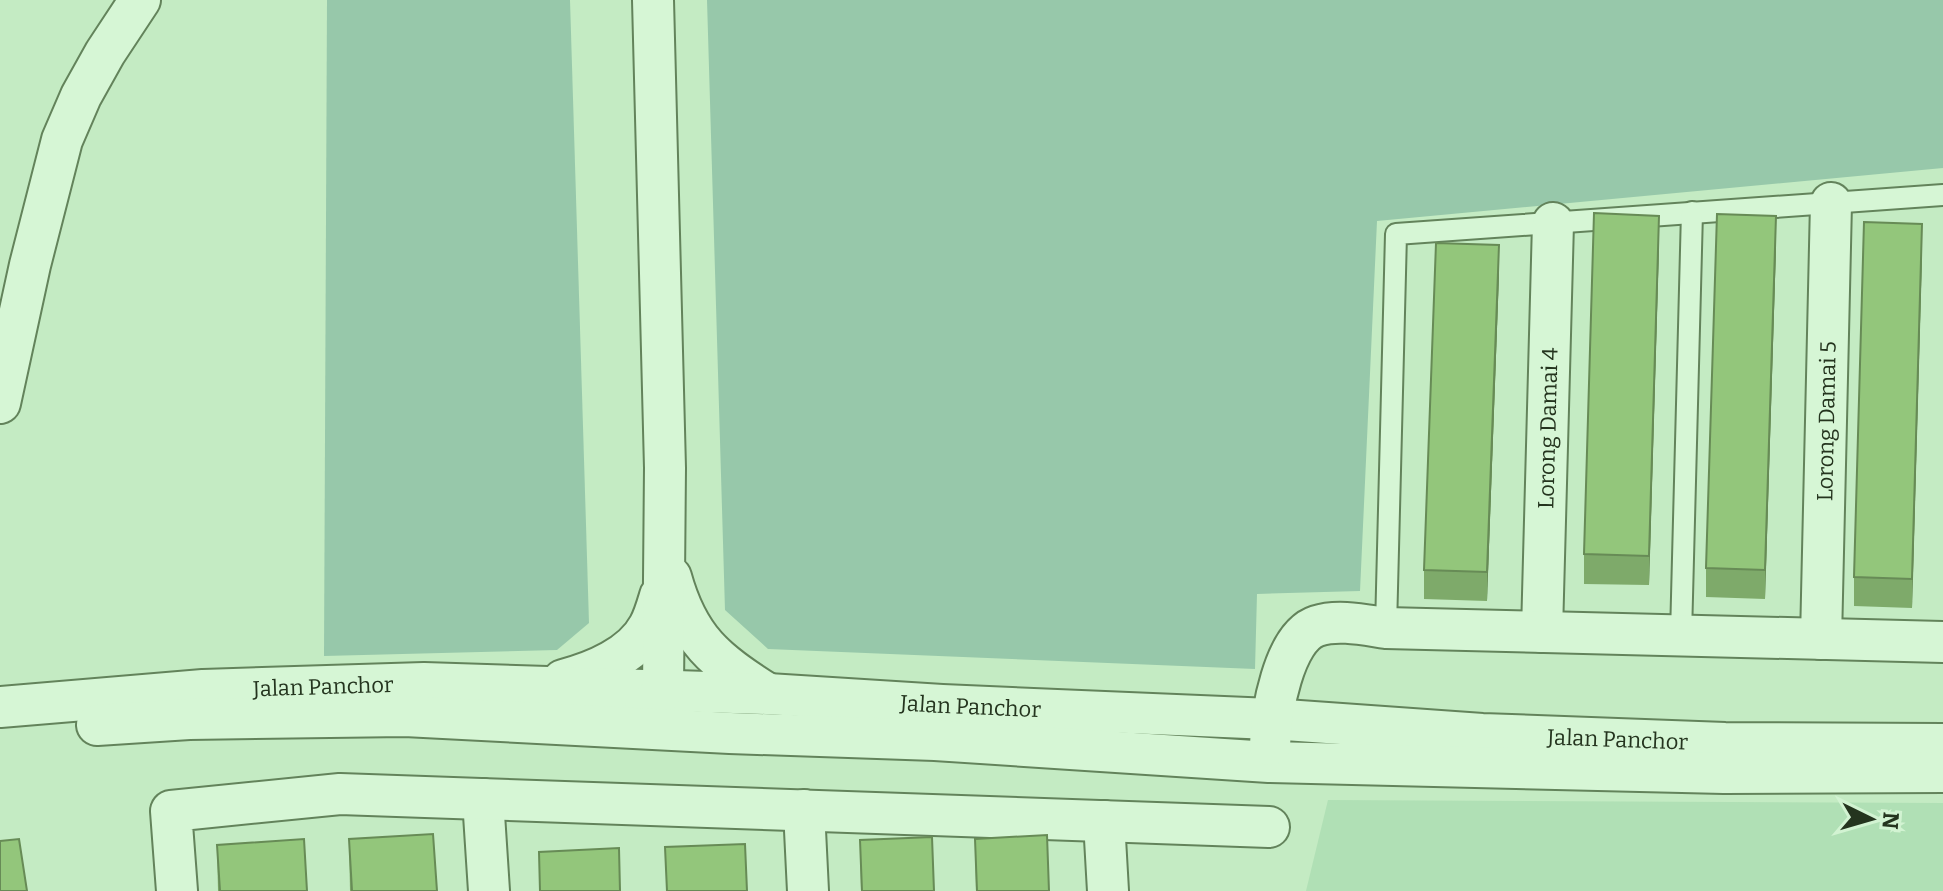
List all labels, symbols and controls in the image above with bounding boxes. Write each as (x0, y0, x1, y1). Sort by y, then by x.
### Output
street label: Lorong Damai 5 (1811, 341, 1842, 501)
street label: Lorong Damai 4 (1532, 347, 1564, 509)
street label: Jalan Panchor (251, 671, 394, 702)
street label: Jalan Panchor (898, 689, 1042, 723)
street label: Jalan Panchor (1546, 723, 1689, 756)
north arrow (1831, 779, 1911, 859)
text: N (1876, 811, 1905, 830)

